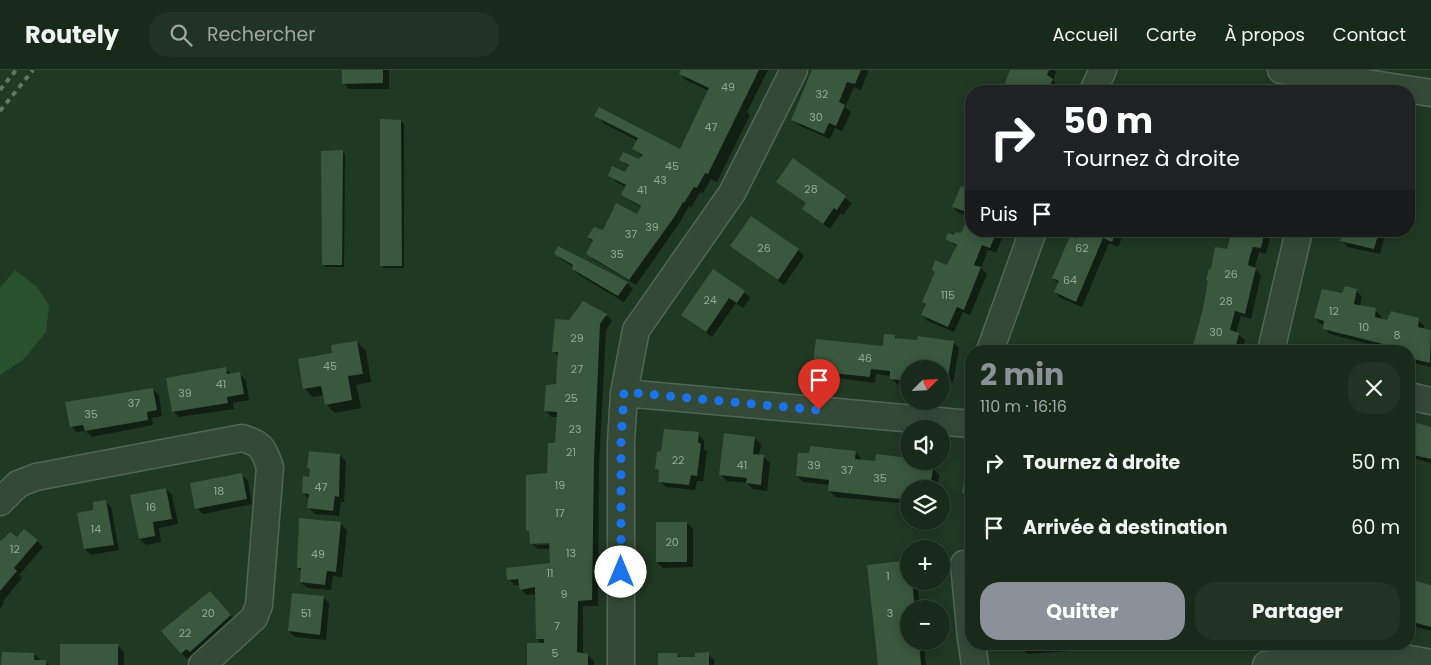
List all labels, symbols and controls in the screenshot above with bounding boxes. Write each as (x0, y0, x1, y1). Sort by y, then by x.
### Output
search box (149, 12, 499, 57)
text: Routely (25, 18, 119, 51)
icon: search (167, 21, 195, 49)
text: Rechercher (207, 21, 315, 48)
text: Accueil (1052, 22, 1118, 47)
text: Carte (1146, 22, 1196, 47)
text: À propos (1224, 22, 1305, 47)
text: Contact (1333, 22, 1406, 47)
house number: 49 (721, 79, 735, 95)
house number: 32 (816, 86, 828, 102)
text: 50 m (1063, 96, 1153, 145)
icon: right (980, 105, 1045, 170)
house number: 30 (809, 109, 823, 125)
house number: 47 (705, 119, 717, 135)
text: Tournez à droite (1063, 143, 1240, 174)
house number: 45 (665, 158, 679, 174)
house number: 43 (653, 172, 667, 188)
house number: 28 (804, 181, 818, 197)
house number: 41 (637, 182, 647, 198)
icon: arrive (1028, 200, 1056, 228)
text: Puis (980, 201, 1018, 228)
house number: 39 (645, 219, 659, 235)
house number: 37 (625, 226, 637, 242)
house number: 26 (757, 240, 771, 256)
house number: 62 (1075, 240, 1089, 256)
house number: 35 (610, 246, 624, 262)
house number: 26 (1224, 266, 1238, 282)
house number: 64 (1063, 272, 1077, 288)
house number: 115 (941, 287, 955, 303)
house number: 24 (703, 292, 717, 308)
house number: 28 (1219, 293, 1233, 309)
house number: 12 (1329, 303, 1339, 319)
house number: 10 (1359, 319, 1369, 335)
house number: 30 (1209, 324, 1223, 340)
house number: 8 (1394, 327, 1401, 343)
house number: 29 (570, 330, 584, 346)
house number: 46 (858, 350, 872, 366)
text: 2 min (980, 353, 1064, 396)
house number: 45 (323, 358, 337, 374)
pin (798, 359, 840, 410)
north arrow (900, 360, 950, 410)
map controls (900, 360, 950, 650)
house number: 27 (571, 361, 583, 377)
button: close (1348, 362, 1400, 414)
icon: arrive (805, 366, 833, 394)
house number: 41 (216, 376, 226, 392)
house number: 39 (178, 385, 192, 401)
house number: 25 (564, 390, 578, 406)
house number: 37 (128, 395, 140, 411)
text: 110 m · 16:16 (980, 395, 1067, 418)
house number: 35 (84, 406, 98, 422)
button: sound (900, 420, 950, 470)
house number: 23 (569, 421, 581, 437)
house number: 21 (566, 444, 576, 460)
icon: right (980, 449, 1008, 477)
text: Tournez à droite (1023, 449, 1180, 476)
text: 50 m (1351, 449, 1400, 476)
house number: 22 (672, 452, 684, 468)
house number: 41 (737, 457, 747, 473)
house number: 39 (807, 457, 821, 473)
house number: 37 (841, 462, 853, 478)
house number: 35 (873, 470, 887, 486)
house number: 19 (555, 477, 565, 493)
house number: 47 (315, 479, 327, 495)
button: layers (900, 480, 950, 530)
house number: 18 (214, 483, 224, 499)
house number: 16 (146, 499, 156, 515)
house number: 17 (555, 505, 565, 521)
icon: arrive (980, 514, 1008, 542)
text: Arrivée à destination (1023, 514, 1228, 541)
text: 60 m (1351, 514, 1400, 541)
house number: 14 (91, 521, 101, 537)
house number: 20 (665, 534, 679, 550)
button: + (900, 540, 950, 590)
house number: 12 (10, 541, 20, 557)
house number: 13 (566, 545, 576, 561)
position arrow (594, 545, 646, 597)
house number: 49 (311, 546, 325, 562)
house number: 11 (546, 565, 554, 581)
house number: 1 (886, 568, 890, 584)
button: Quitter (980, 582, 1185, 640)
button: Partager (1195, 582, 1400, 640)
house number: 9 (561, 586, 568, 602)
button: − (900, 600, 950, 650)
house number: 20 (201, 605, 215, 621)
house number: 51 (301, 605, 311, 621)
house number: 3 (887, 605, 893, 621)
house number: 7 (554, 618, 560, 634)
house number: 22 (179, 625, 191, 641)
house number: 5 (552, 645, 559, 661)

